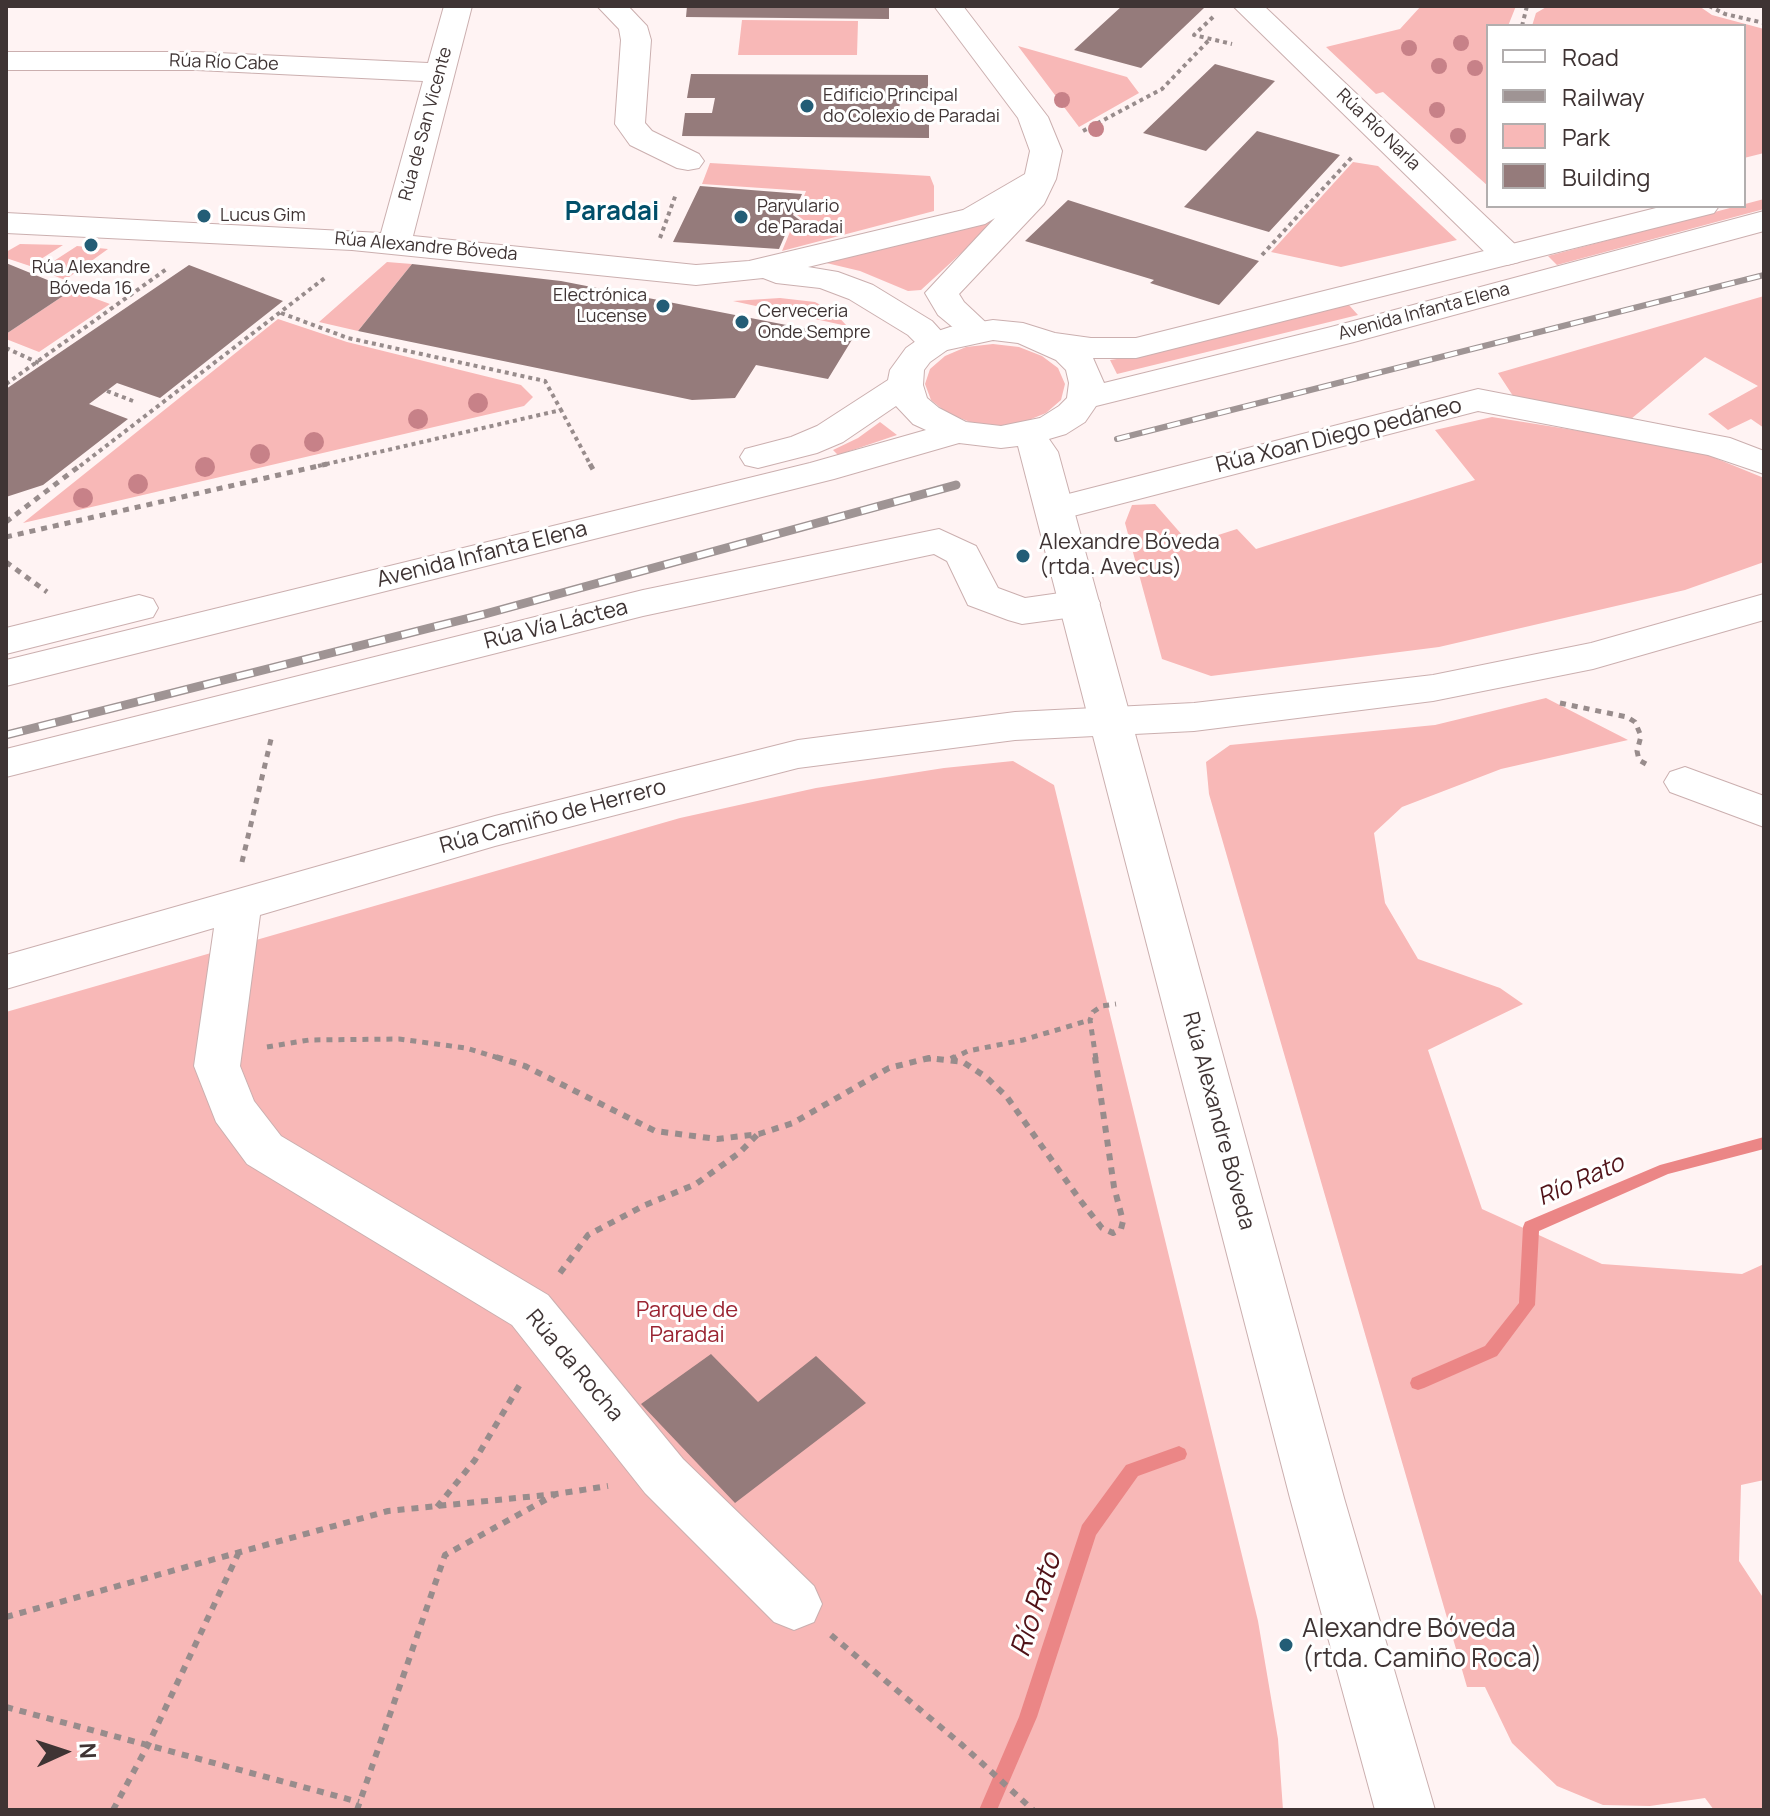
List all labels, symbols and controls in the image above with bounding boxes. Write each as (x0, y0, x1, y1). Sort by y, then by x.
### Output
legend (1486, 24, 1746, 208)
text: Road (1562, 40, 1619, 73)
street label: Rúa de San Vicente (395, 45, 457, 203)
street label: Rúa Río Cabe (169, 50, 279, 76)
text: Railway (1562, 80, 1645, 113)
place label: Edificio Principal do Colexio de Paradai (823, 85, 1000, 128)
street label: Rúa Río Narla (1331, 85, 1425, 175)
marker: Edificio Principal do Colexio de Paradai (798, 97, 816, 115)
text: Park (1562, 120, 1610, 153)
text: Building (1562, 160, 1650, 193)
place label: Parvulario de Paradai (757, 196, 843, 238)
district label: Paradai (565, 197, 659, 229)
place label: Lucus Gim (220, 205, 306, 227)
marker: Lucus Gim (195, 207, 213, 225)
marker: Parvulario de Paradai (732, 208, 750, 226)
street label: Rúa Alexandre Bóveda (334, 228, 518, 266)
marker: Rúa Alexandre Bóveda 16 (82, 236, 100, 254)
place label: Rúa Alexandre Bóveda 16 (32, 257, 150, 300)
street label: Avenida Infanta Elena (1336, 279, 1512, 345)
place label: Electrónica Lucense (553, 285, 647, 328)
marker: Electrónica Lucense (654, 297, 672, 315)
place label: Cerveceria Onde Sempre (758, 301, 871, 344)
marker: Cerveceria Onde Sempre (733, 313, 751, 331)
street label: Rúa Xoan Diego pedáneo (1213, 393, 1465, 479)
street label: Avenida Infanta Elena (374, 516, 590, 594)
place label: Alexandre Bóveda (rtda. Avecus) (1039, 530, 1220, 582)
marker: Alexandre Bóveda (rtda. Avecus) (1014, 547, 1032, 565)
street label: Rúa Vía Láctea (481, 594, 631, 656)
street label: Rúa Camiño de Herrero (437, 774, 669, 860)
street label: Rúa Alexandre Bóveda (1176, 1009, 1260, 1233)
water label: Río Rato (1533, 1149, 1629, 1213)
park label: Parque de Paradai (636, 1298, 738, 1350)
street label: Rúa da Rocha (520, 1305, 628, 1427)
water label: Río Rato (1005, 1549, 1069, 1661)
place label: Alexandre Bóveda (rtda. Camiño Roca) (1302, 1614, 1542, 1676)
marker: Alexandre Bóveda (rtda. Camiño Roca) (1277, 1636, 1295, 1654)
north arrow (24, 1712, 104, 1792)
text: N (73, 1742, 103, 1759)

